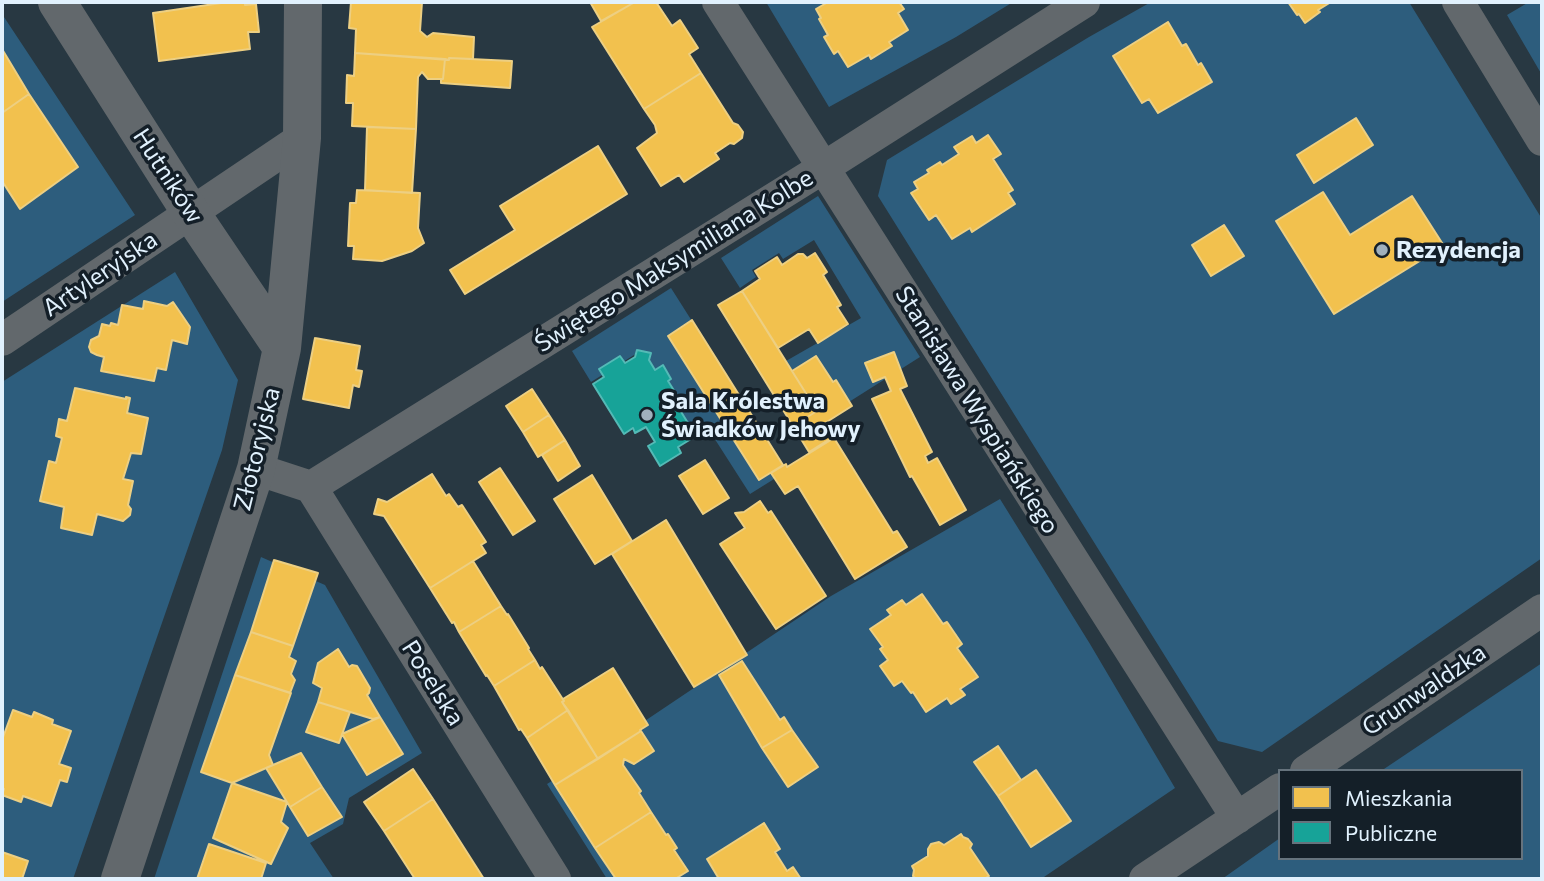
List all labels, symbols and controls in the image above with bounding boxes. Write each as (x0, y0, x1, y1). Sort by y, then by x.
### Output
street label: Hutników (127, 123, 209, 229)
street label: Świętego Maksymiliana Kolbe (530, 163, 818, 359)
street label: Artyleryjska (37, 225, 163, 323)
place label: Rezydencja (1396, 236, 1521, 264)
marker: Rezydencja (1374, 242, 1390, 258)
street label: Stanisława Wyspiańskiego (889, 281, 1065, 539)
street label: Złotoryjska (228, 384, 286, 514)
place label: Sala Królestwa Świadków Jehowy (661, 387, 861, 443)
marker: Sala Królestwa Świadków Jehowy (639, 407, 655, 423)
street label: Poselska (396, 635, 470, 731)
street label: Grunwaldzka (1357, 638, 1491, 742)
legend (1278, 769, 1523, 860)
text: Mieszkania (1345, 785, 1452, 810)
text: Publiczne (1345, 820, 1437, 845)

